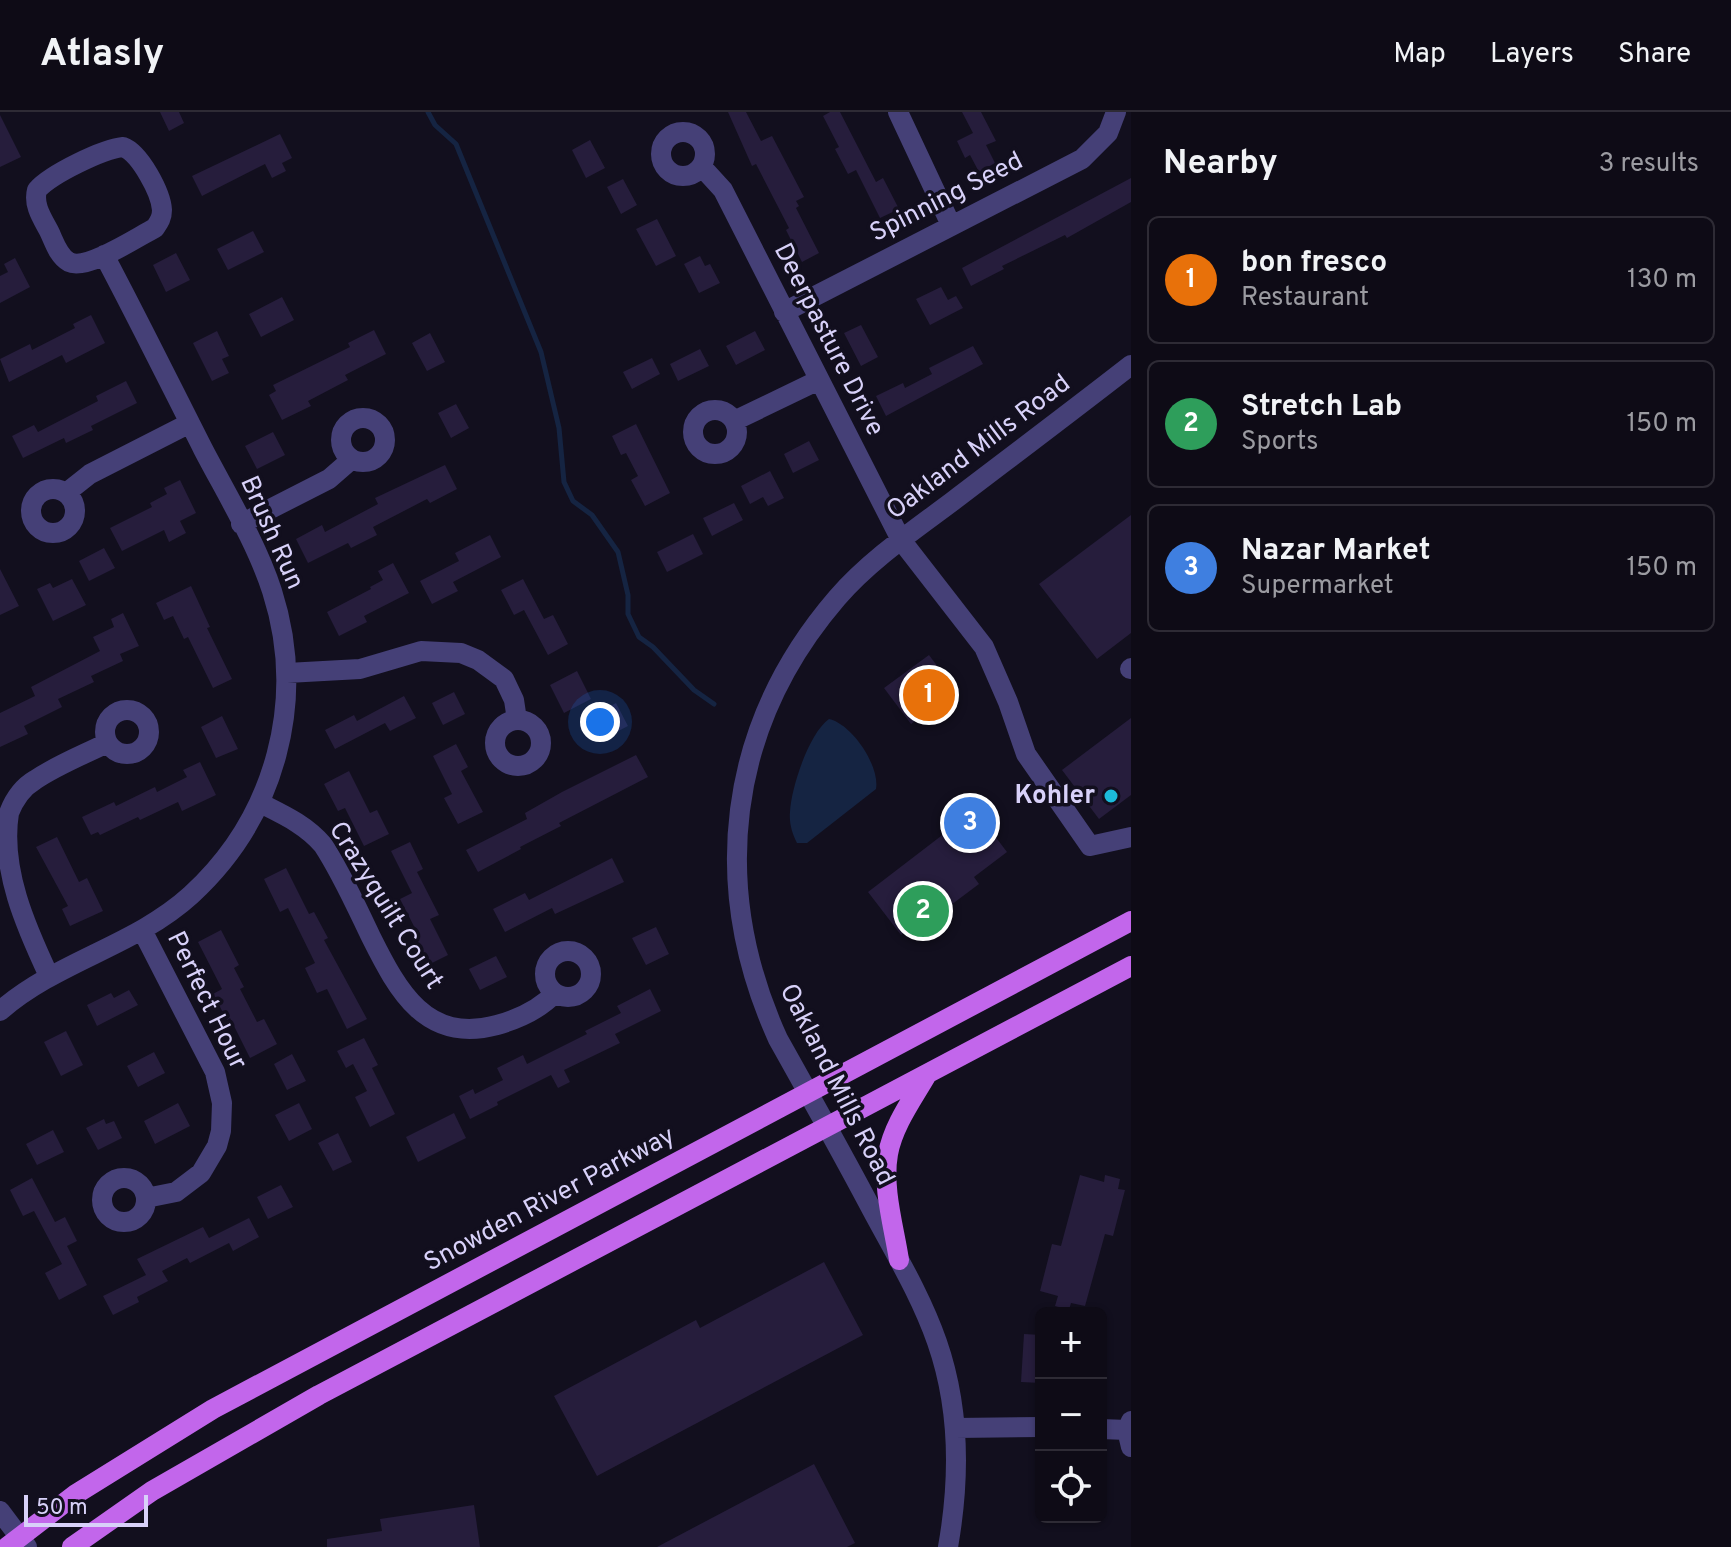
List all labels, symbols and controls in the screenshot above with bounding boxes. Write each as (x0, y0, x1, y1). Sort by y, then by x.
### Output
text: Atlasly (40, 31, 164, 80)
text: Map (1393, 37, 1446, 73)
text: Layers (1490, 37, 1574, 73)
text: Share (1618, 37, 1691, 73)
text: Nearby (1163, 143, 1278, 186)
street label: Spinning Seed (865, 145, 1029, 251)
text: 3 results (1599, 148, 1699, 181)
street label: Deerpasture Drive (765, 238, 891, 442)
text: bon fresco (1241, 245, 1387, 282)
text: 1 (1186, 264, 1196, 297)
text: 130 m (1627, 264, 1697, 297)
text: Restaurant (1241, 282, 1369, 315)
street label: Oakland Mills Road (880, 368, 1078, 528)
text: Stretch Lab (1241, 389, 1402, 426)
text: 2 (1183, 408, 1199, 441)
text: 150 m (1626, 408, 1697, 441)
text: Sports (1241, 426, 1318, 459)
street label: Brush Run (231, 471, 311, 595)
text: Nazar Market (1241, 533, 1430, 570)
text: 3 (1183, 552, 1199, 585)
text: 150 m (1626, 552, 1697, 585)
text: Supermarket (1241, 570, 1393, 603)
pin: 1 (903, 665, 955, 725)
your location (580, 702, 620, 742)
place label: Kohler (1015, 780, 1095, 813)
marker: Kohler (1102, 787, 1120, 805)
pin: 3 (944, 793, 996, 853)
street label: Crazyquilt Court (320, 816, 450, 996)
pin: 2 (897, 881, 949, 941)
street label: Perfect Hour (158, 926, 254, 1076)
street label: Oakland Mills Road (771, 979, 901, 1191)
street label: Snowden River Parkway (419, 1120, 681, 1280)
map controls (1035, 1307, 1107, 1523)
button: + (1035, 1307, 1107, 1379)
button: − (1035, 1379, 1107, 1451)
button: locate (1035, 1451, 1107, 1523)
scale bar (24, 1491, 148, 1527)
text: 50 m (36, 1495, 88, 1522)

